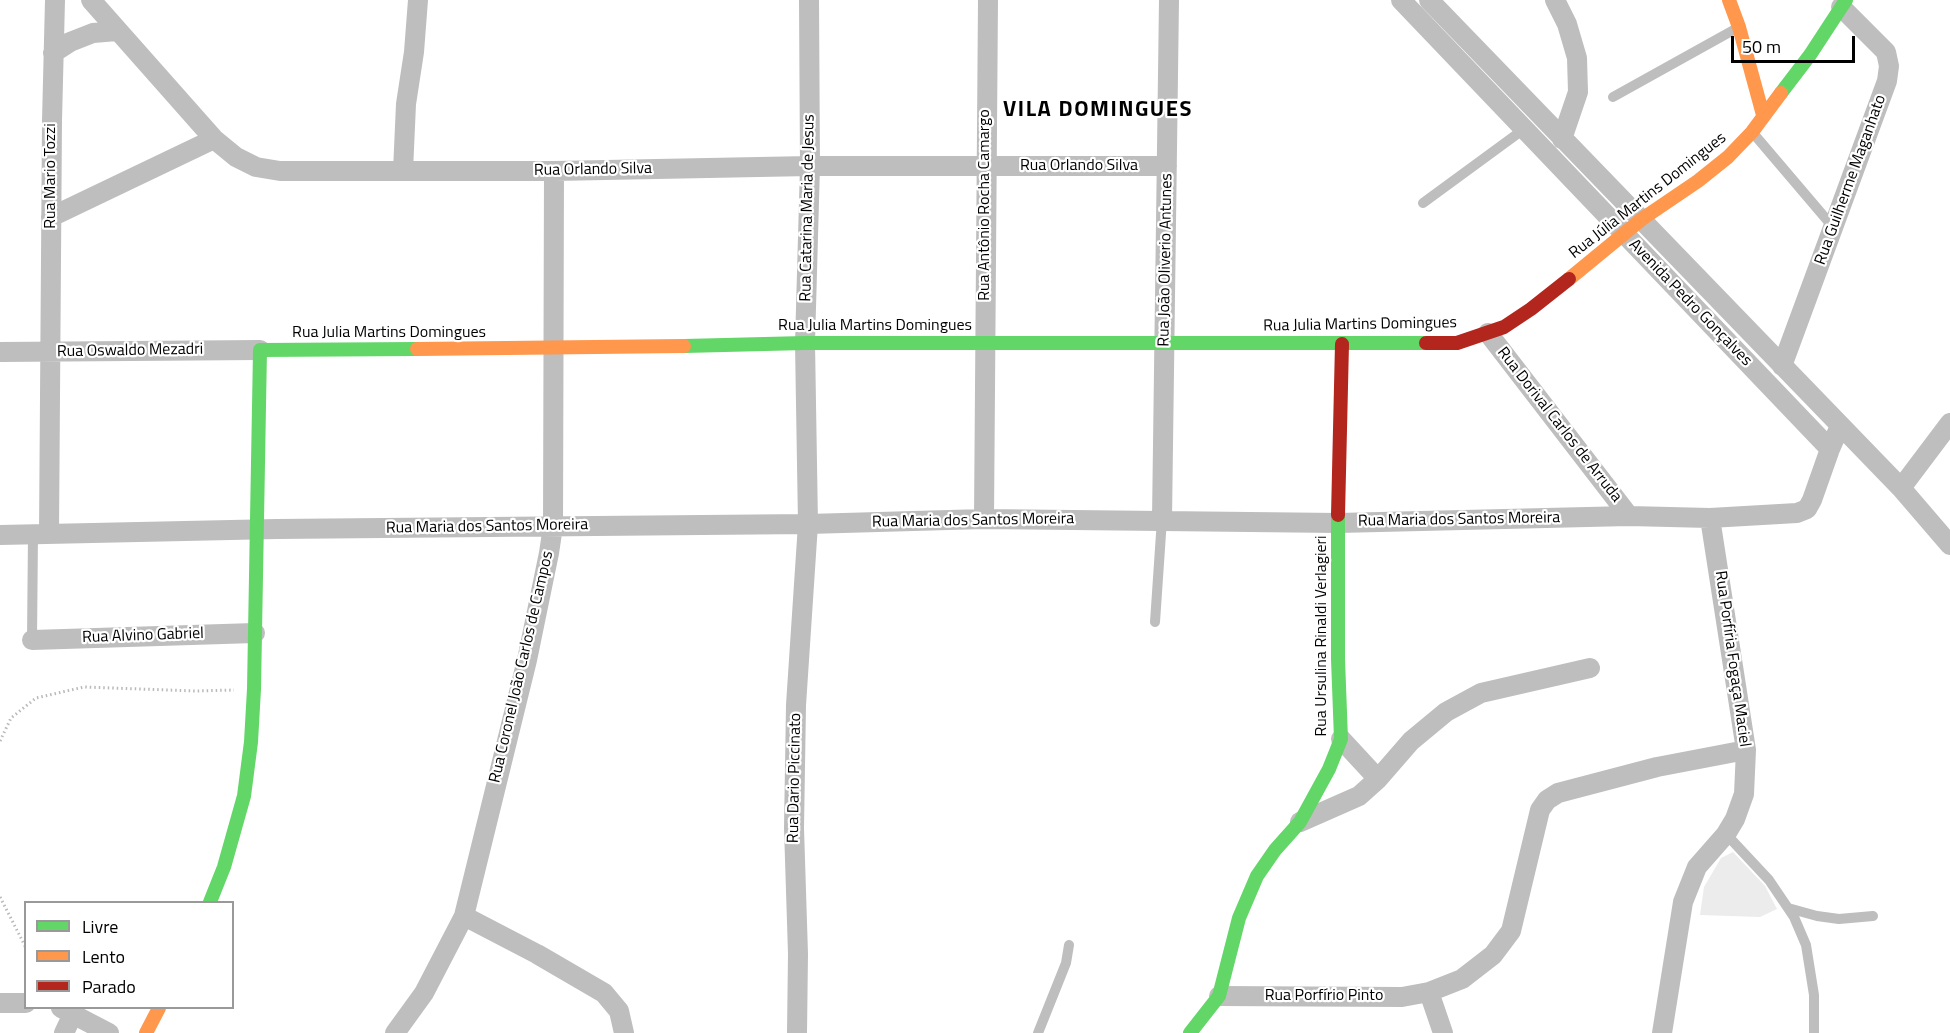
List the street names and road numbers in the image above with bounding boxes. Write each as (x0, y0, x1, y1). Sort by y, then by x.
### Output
street label: Rua Guilherme Maganhato (1811, 92, 1891, 268)
street label: Rua Antônio Rocha Camargo (975, 109, 995, 301)
street label: Rua Catarina Maria de Jesus (797, 114, 819, 302)
street label: Rua Mario Tozzi (41, 123, 61, 229)
street label: Rua Júlia Martins Domingues (1566, 129, 1730, 263)
street label: Rua Orlando Silva (1020, 156, 1138, 176)
street label: Rua Orlando Silva (534, 159, 652, 181)
street label: Rua João Oliverio Antunes (1155, 173, 1177, 347)
street label: Avenida Pedro Gonçalves (1624, 236, 1756, 370)
street label: Rua Julia Martins Domingues (1263, 314, 1457, 336)
street label: Rua Julia Martins Domingues (778, 316, 972, 336)
street label: Rua Julia Martins Domingues (292, 323, 486, 343)
street label: Rua Oswaldo Mezadri (57, 340, 203, 362)
street label: Rua Dorival Carlos de Arruda (1492, 344, 1626, 506)
street label: Rua Maria dos Santos Moreira (1358, 509, 1560, 531)
street label: Rua Maria dos Santos Moreira (872, 510, 1074, 532)
street label: Rua Maria dos Santos Moreira (386, 516, 588, 538)
street label: Rua Ursulina Rinaldi Verlagieri (1312, 535, 1332, 737)
street label: Rua Coronel João Carlos de Campos (486, 549, 558, 785)
street label: Rua Porfíria Fogaça Maciel (1710, 570, 1754, 748)
street label: Rua Alvino Gabriel (82, 624, 204, 648)
street label: Rua Dario Piccinato (784, 713, 806, 843)
street label: Rua Porfírio Pinto (1265, 986, 1383, 1006)

